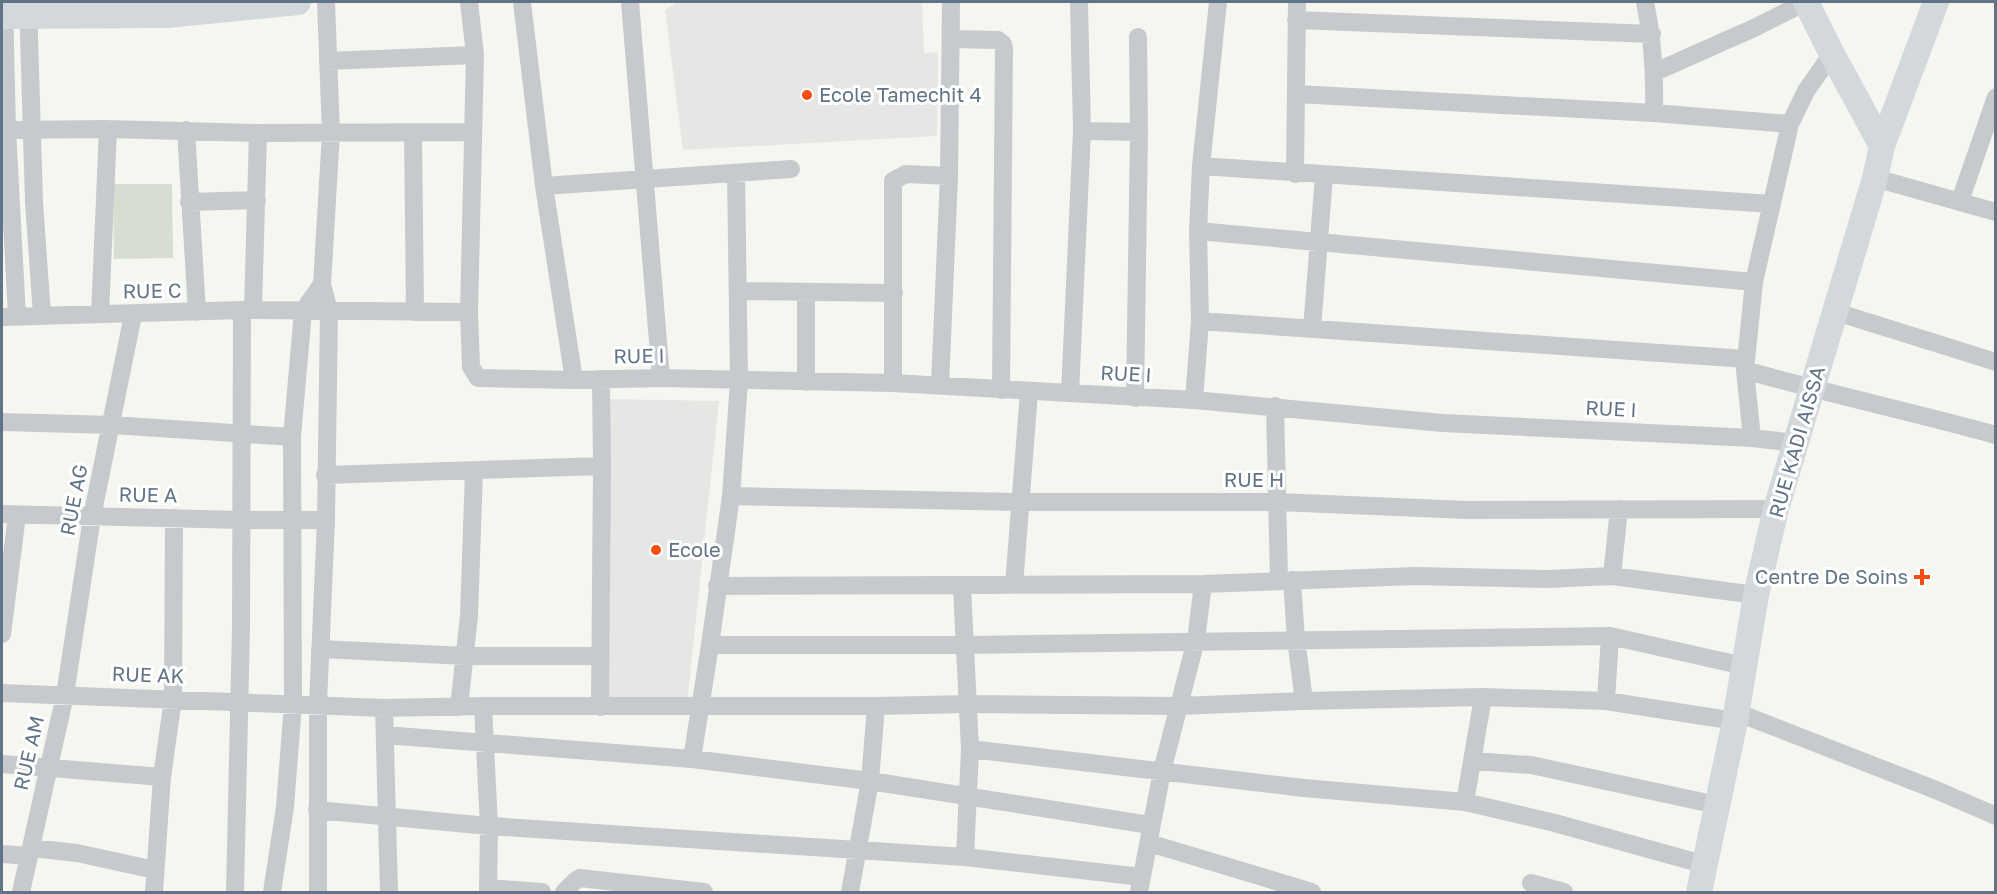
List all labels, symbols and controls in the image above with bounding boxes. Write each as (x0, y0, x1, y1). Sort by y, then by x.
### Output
place label: Ecole Tamechit 4 (819, 82, 982, 106)
marker: Ecole Tamechit 4 (800, 88, 814, 102)
street label: RUE C (122, 277, 182, 303)
street label: RUE I (613, 343, 665, 367)
street label: RUE I (1100, 360, 1152, 386)
street label: RUE KADI AISSA (1763, 363, 1829, 520)
street label: RUE I (1585, 395, 1637, 421)
street label: RUE AG (54, 462, 92, 538)
street label: RUE H (1224, 467, 1284, 491)
street label: RUE A (119, 481, 178, 507)
place label: Ecole (668, 537, 721, 561)
marker: Ecole (649, 543, 663, 557)
place label: Centre De Soins (1755, 564, 1908, 588)
marker: Centre De Soins (1913, 568, 1931, 586)
street label: RUE AK (111, 661, 185, 687)
street label: RUE AM (8, 713, 48, 792)

